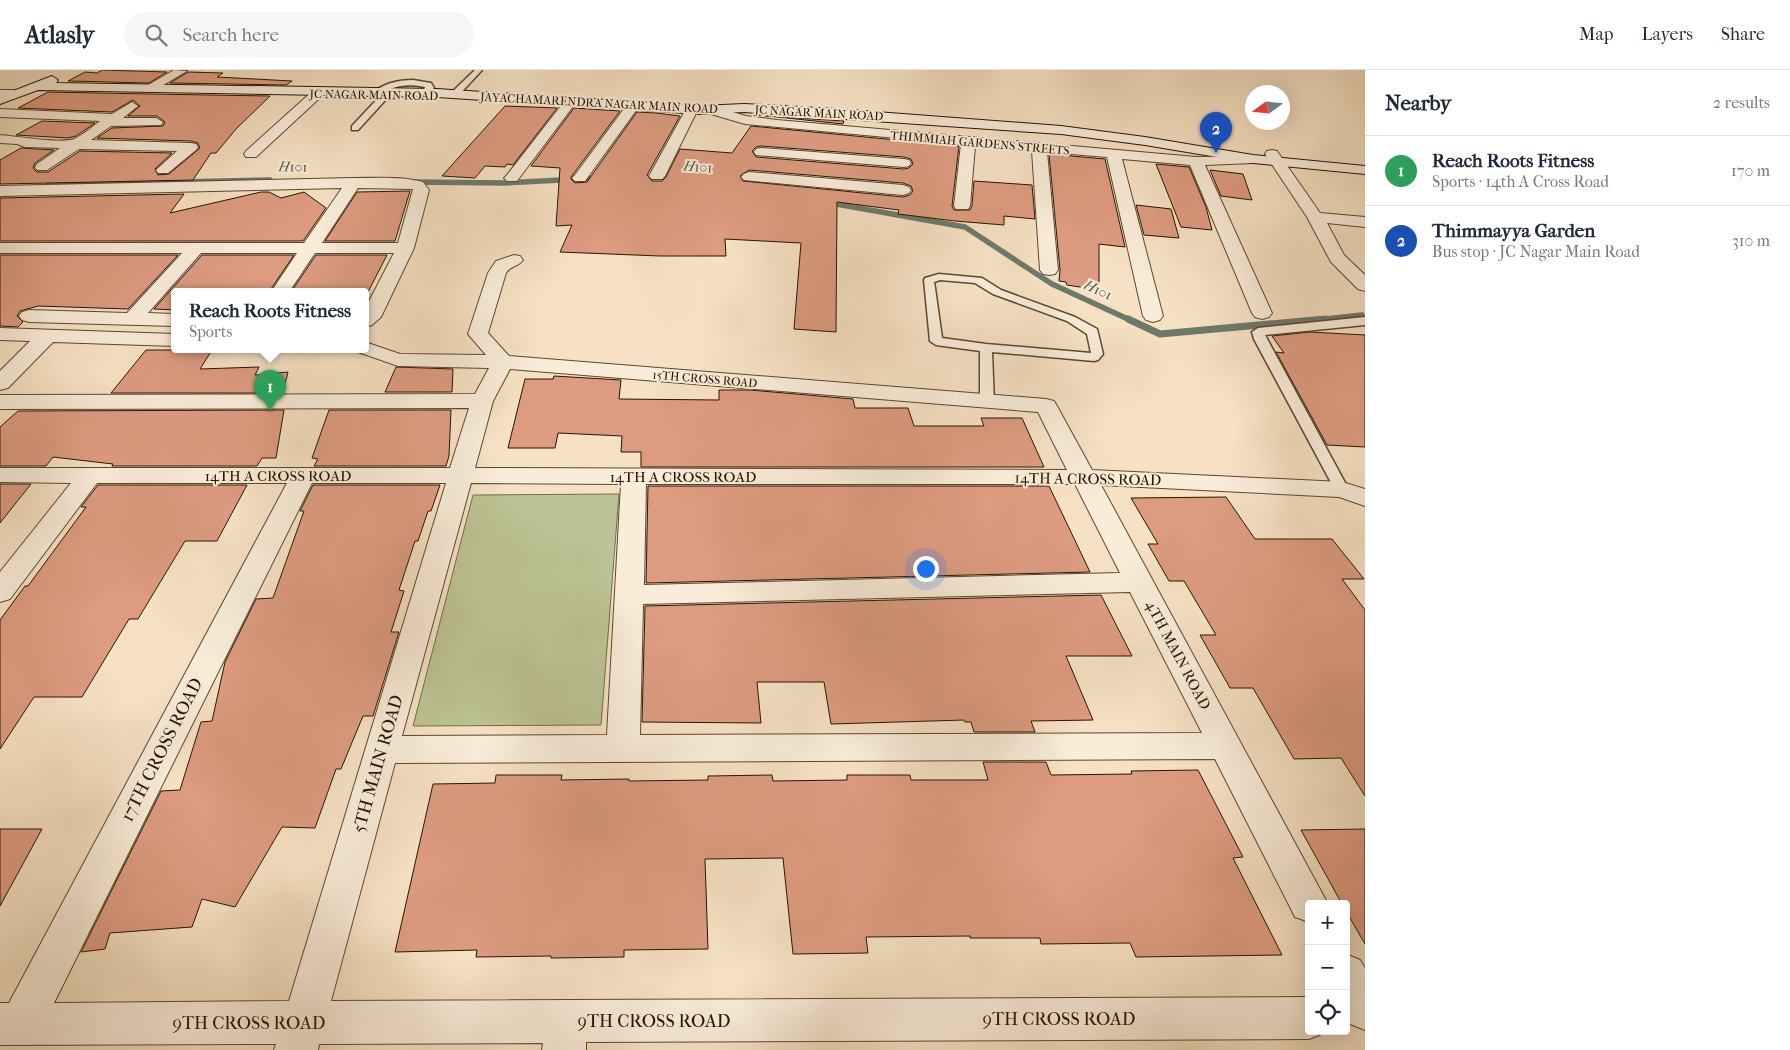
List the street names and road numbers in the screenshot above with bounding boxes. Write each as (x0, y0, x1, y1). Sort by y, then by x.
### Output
street label: JC NAGAR MAIN ROAD (309, 87, 438, 103)
street label: JAYACHAMARENDRA NAGAR MAIN ROAD (479, 90, 718, 116)
street label: JC NAGAR MAIN ROAD (753, 103, 884, 123)
street label: THIMMIAH GARDENS STREETS (890, 128, 1070, 158)
street label: 15TH CROSS ROAD (652, 367, 758, 391)
street label: 14TH A CROSS ROAD (205, 467, 351, 485)
street label: 14TH A CROSS ROAD (610, 468, 756, 486)
street label: 14TH A CROSS ROAD (1015, 469, 1161, 489)
street label: 4TH MAIN ROAD (1142, 597, 1214, 713)
street label: 17TH CROSS ROAD (117, 675, 207, 825)
street label: 5TH MAIN ROAD (348, 693, 408, 835)
street label: 9TH CROSS ROAD (983, 1009, 1135, 1030)
street label: 9TH CROSS ROAD (578, 1011, 730, 1032)
street label: 9TH CROSS ROAD (173, 1013, 325, 1034)

